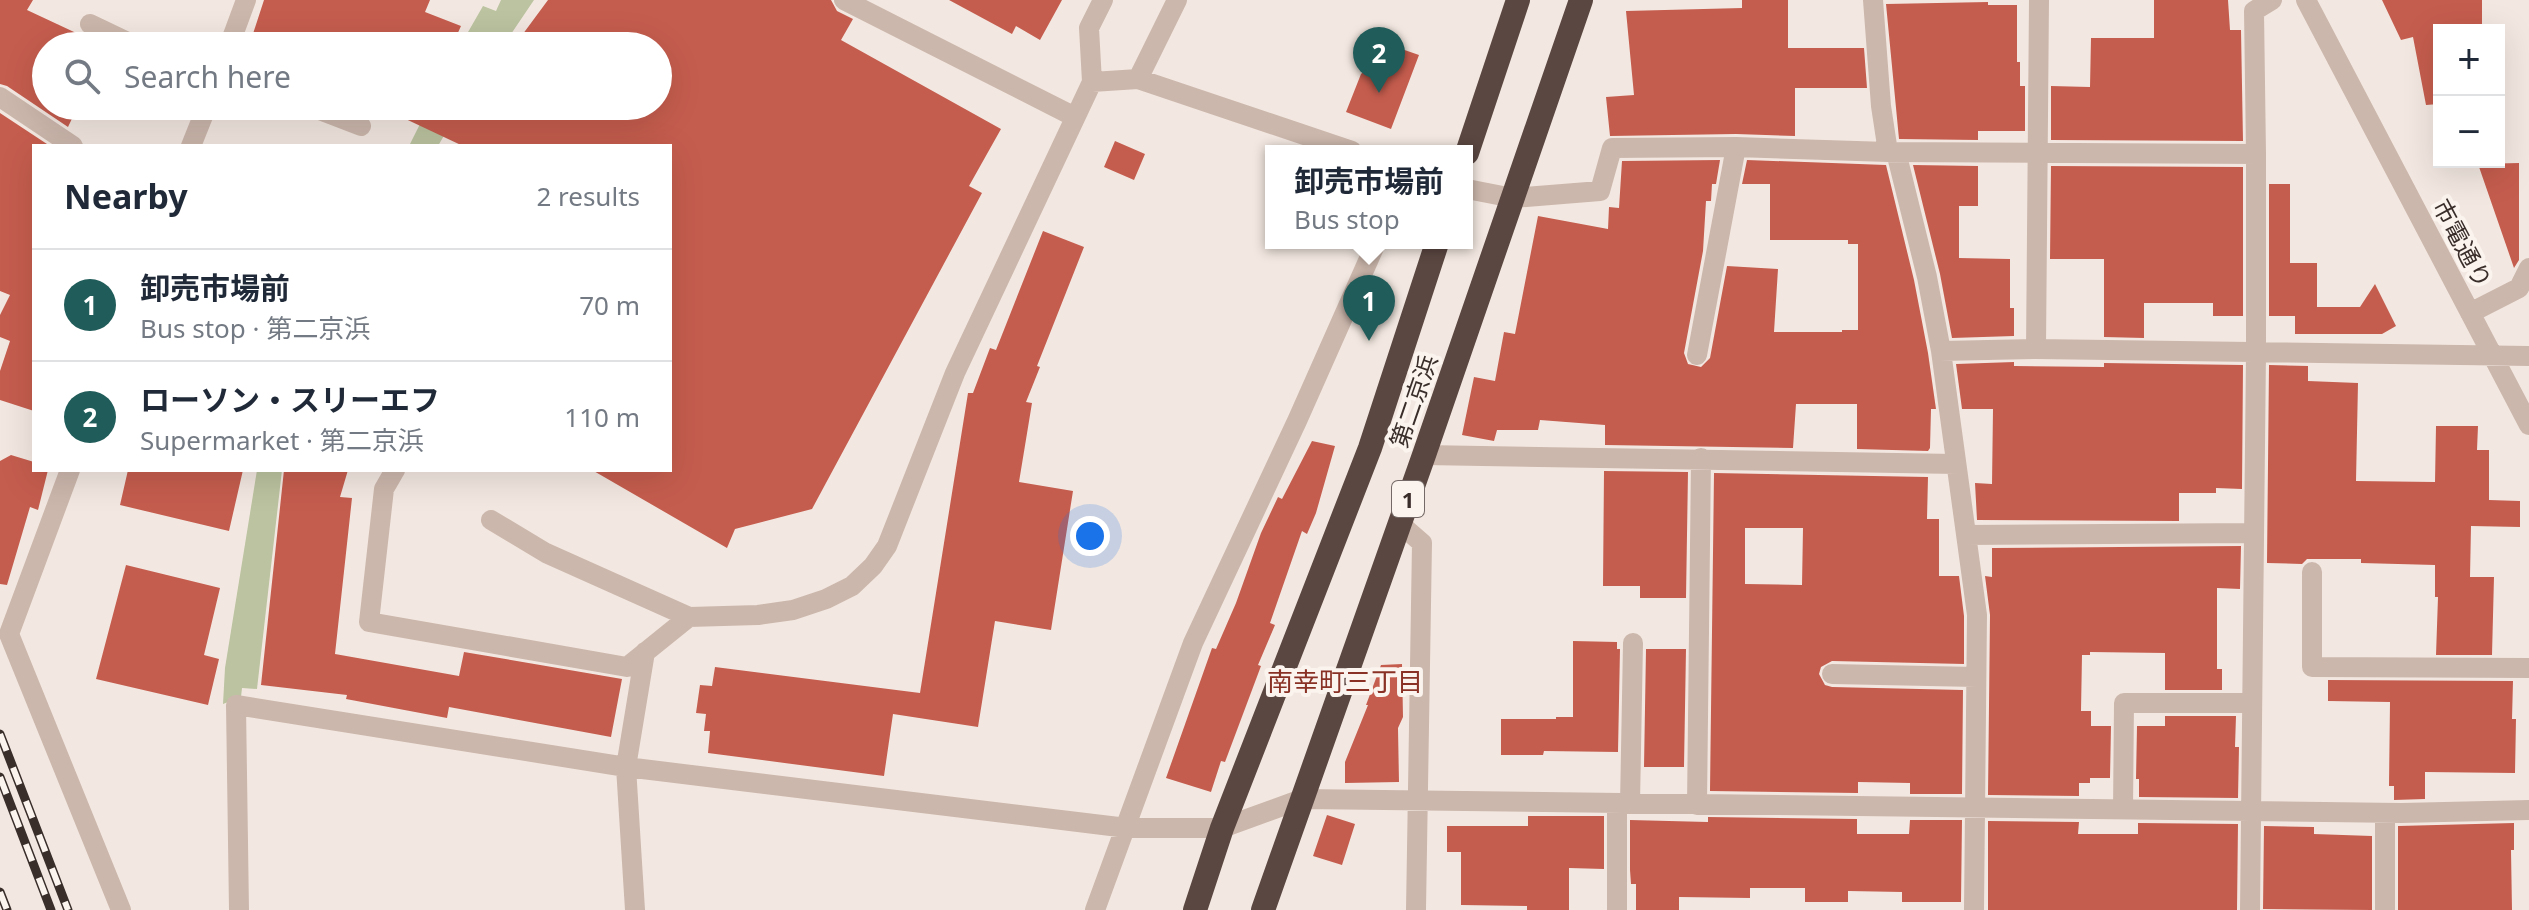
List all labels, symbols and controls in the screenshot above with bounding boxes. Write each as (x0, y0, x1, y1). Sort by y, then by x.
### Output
map controls (2433, 24, 2505, 168)
button: + (2433, 24, 2505, 96)
pin: 2 (1353, 27, 1405, 93)
search box (32, 32, 672, 120)
icon: search (60, 54, 104, 98)
text: Search here (124, 56, 291, 97)
button: − (2433, 96, 2505, 168)
popup (1265, 145, 1473, 249)
text: 卸売市場前 (1294, 160, 1444, 201)
text: Nearby (64, 173, 188, 219)
text: 2 results (536, 178, 640, 214)
street label: 市電通り (2426, 193, 2500, 293)
text: Bus stop (1294, 201, 1400, 237)
text: 卸売市場前 (140, 267, 290, 308)
pin: 1 (1343, 275, 1395, 341)
text: 1 (83, 287, 97, 323)
text: 70 m (579, 287, 640, 323)
text: Bus stop · 第二京浜 (140, 310, 370, 346)
street label: 第二京浜 (1382, 350, 1444, 452)
text: ローソン・スリーエフ (140, 379, 440, 420)
text: 2 (83, 399, 97, 435)
text: 110 m (564, 399, 640, 435)
text: Supermarket · 第二京浜 (140, 422, 424, 458)
road number: 1 (1392, 481, 1424, 517)
your location (1070, 516, 1110, 556)
district label: 南幸町三丁目 (1267, 663, 1423, 699)

